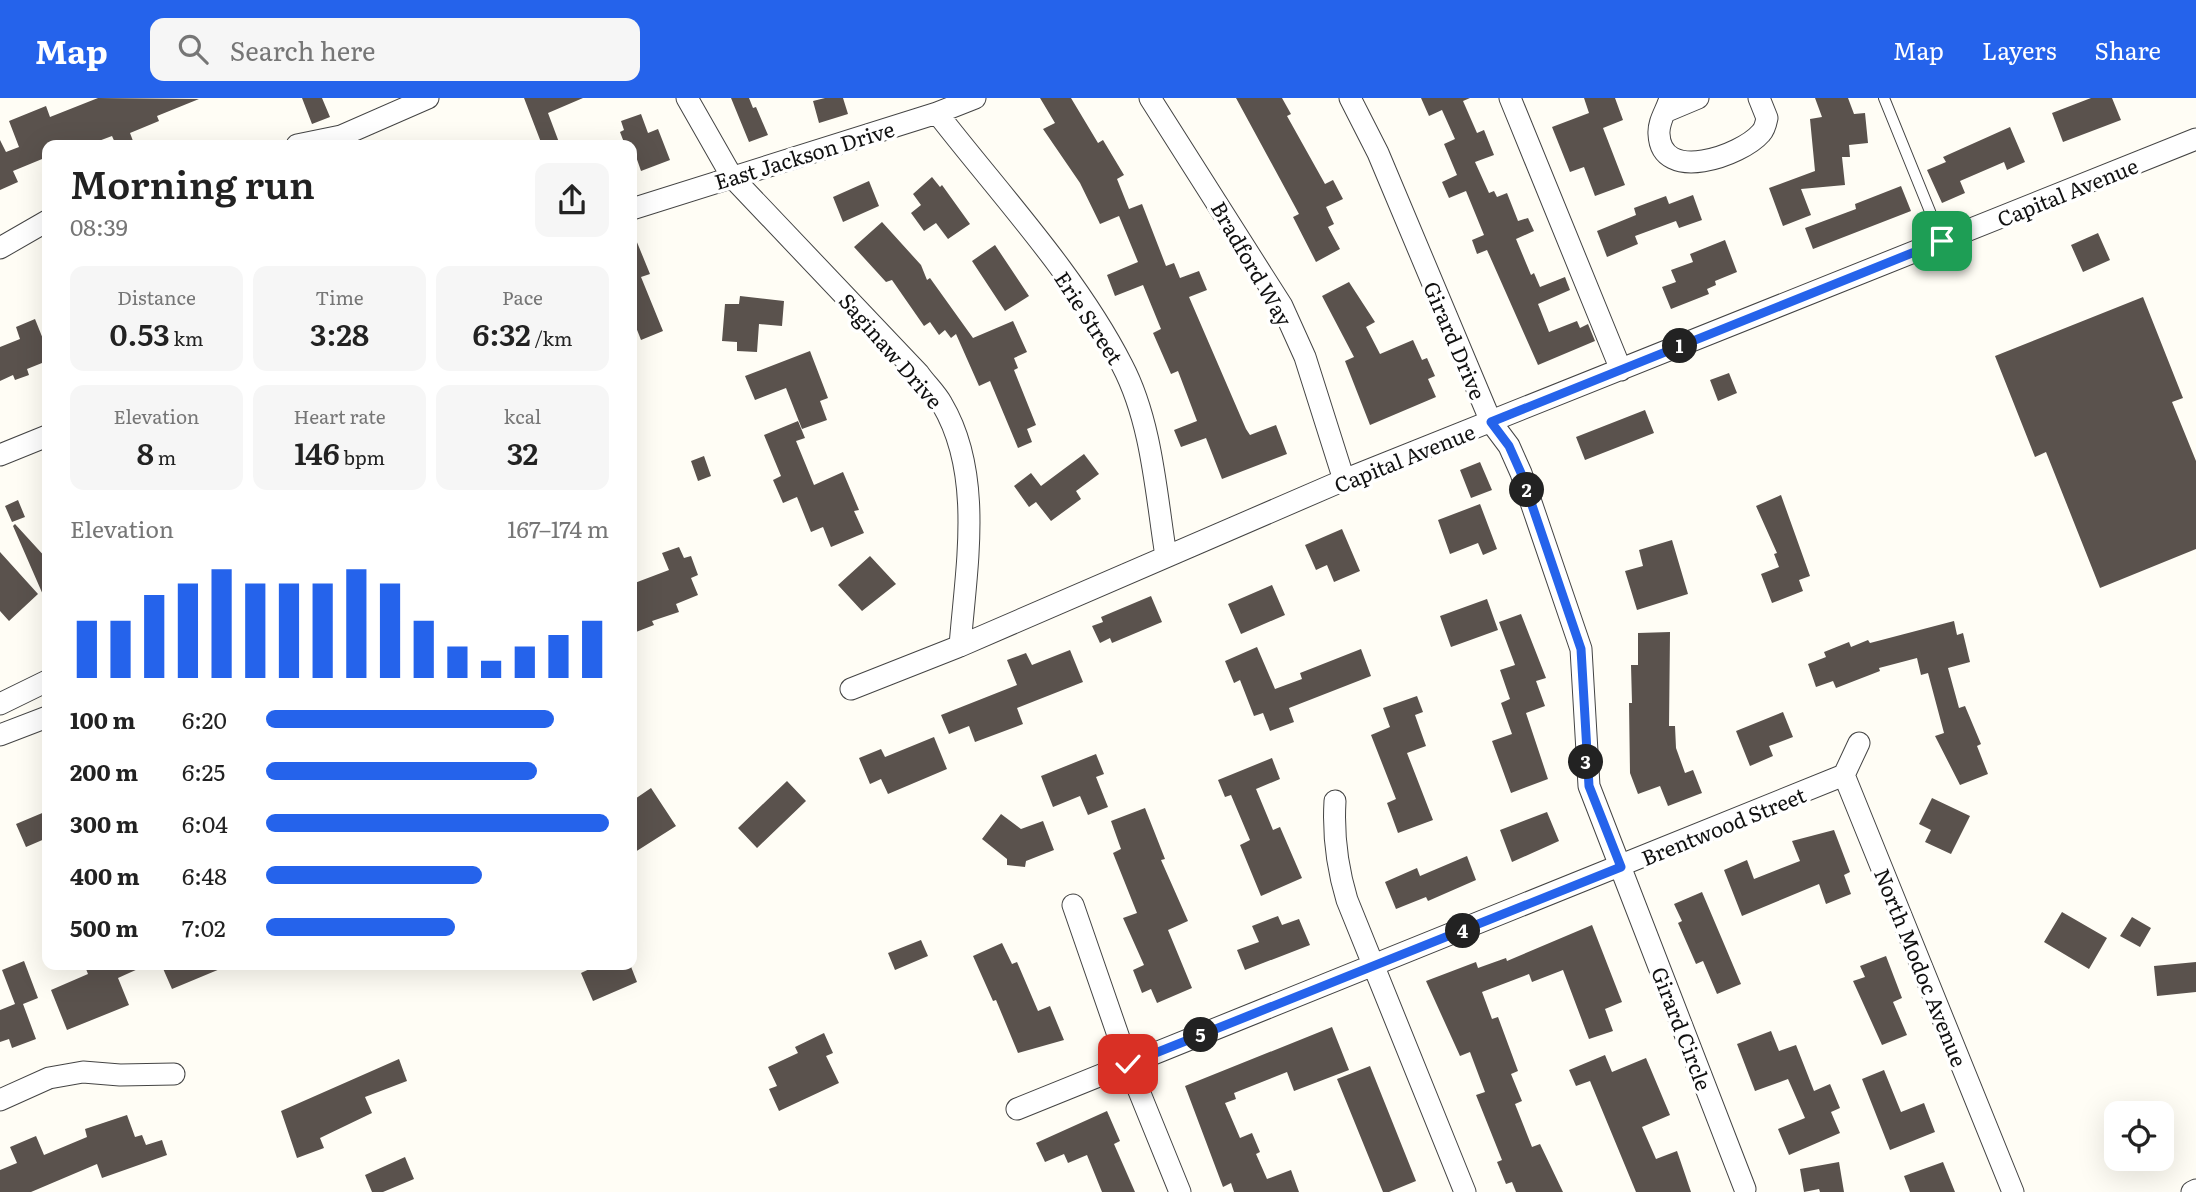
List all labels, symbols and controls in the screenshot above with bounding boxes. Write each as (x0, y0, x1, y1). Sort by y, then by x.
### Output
search box (150, 18, 640, 81)
text: Map (35, 25, 108, 74)
icon: search (174, 30, 212, 68)
text: Search here (230, 30, 376, 69)
text: Map (1893, 32, 1944, 67)
text: Layers (1982, 32, 2056, 67)
text: Share (2094, 32, 2161, 67)
street label: East Jackson Drive (710, 112, 898, 196)
street label: Capital Avenue (1992, 149, 2142, 233)
text: Morning run (70, 154, 315, 211)
button: share (535, 163, 609, 237)
street label: Bradford Way (1205, 195, 1302, 332)
text: 08:39 (70, 209, 128, 243)
pin (1912, 211, 1972, 271)
icon: arrive (1923, 222, 1961, 260)
street label: Erie Street (1048, 264, 1132, 370)
street label: Girard Drive (1417, 276, 1495, 404)
text: Distance (117, 283, 196, 311)
text: Time (315, 283, 364, 311)
text: Pace (502, 283, 543, 311)
street label: Saginaw Drive (833, 285, 951, 415)
text: 0.53 (110, 311, 170, 355)
text: 3:28 (310, 311, 369, 355)
text: 6:32 (472, 311, 531, 355)
text: km (170, 324, 203, 352)
text: /km (531, 324, 573, 352)
pin: 1 (1662, 328, 1698, 364)
text: 1 (1676, 331, 1683, 359)
text: Elevation (114, 402, 199, 430)
text: Heart rate (293, 402, 386, 430)
text: kcal (504, 402, 541, 430)
street label: Capital Avenue (1329, 415, 1479, 499)
text: 8 (137, 430, 154, 474)
text: 146 (294, 430, 340, 474)
text: 32 (507, 430, 538, 474)
text: m (154, 443, 176, 471)
text: bpm (340, 443, 385, 471)
pin: 2 (1510, 472, 1544, 508)
text: 2 (1521, 475, 1532, 503)
text: Elevation (70, 511, 174, 545)
text: 167–174 m (507, 511, 609, 545)
text: 100 m (70, 702, 135, 736)
text: 6:20 (182, 702, 227, 736)
pin: 3 (1568, 744, 1604, 780)
text: 3 (1580, 747, 1591, 775)
text: 200 m (70, 754, 138, 788)
text: 6:25 (182, 754, 225, 788)
street label: Brentwood Street (1636, 778, 1810, 872)
text: 300 m (70, 806, 139, 840)
text: 6:04 (182, 806, 228, 840)
text: 400 m (70, 858, 140, 892)
text: 6:48 (182, 858, 227, 892)
street label: North Modoc Avenue (1868, 863, 1976, 1071)
text: 500 m (70, 910, 138, 944)
text: 7:02 (182, 910, 226, 944)
pin: 4 (1446, 914, 1480, 948)
text: 4 (1457, 916, 1468, 944)
street label: Girard Circle (1645, 962, 1721, 1094)
pin: 5 (1184, 1018, 1218, 1052)
text: 5 (1195, 1020, 1206, 1048)
pin (1098, 1034, 1158, 1094)
icon: check (1109, 1045, 1147, 1083)
map controls (2104, 1101, 2174, 1171)
button: locate (2104, 1101, 2174, 1171)

